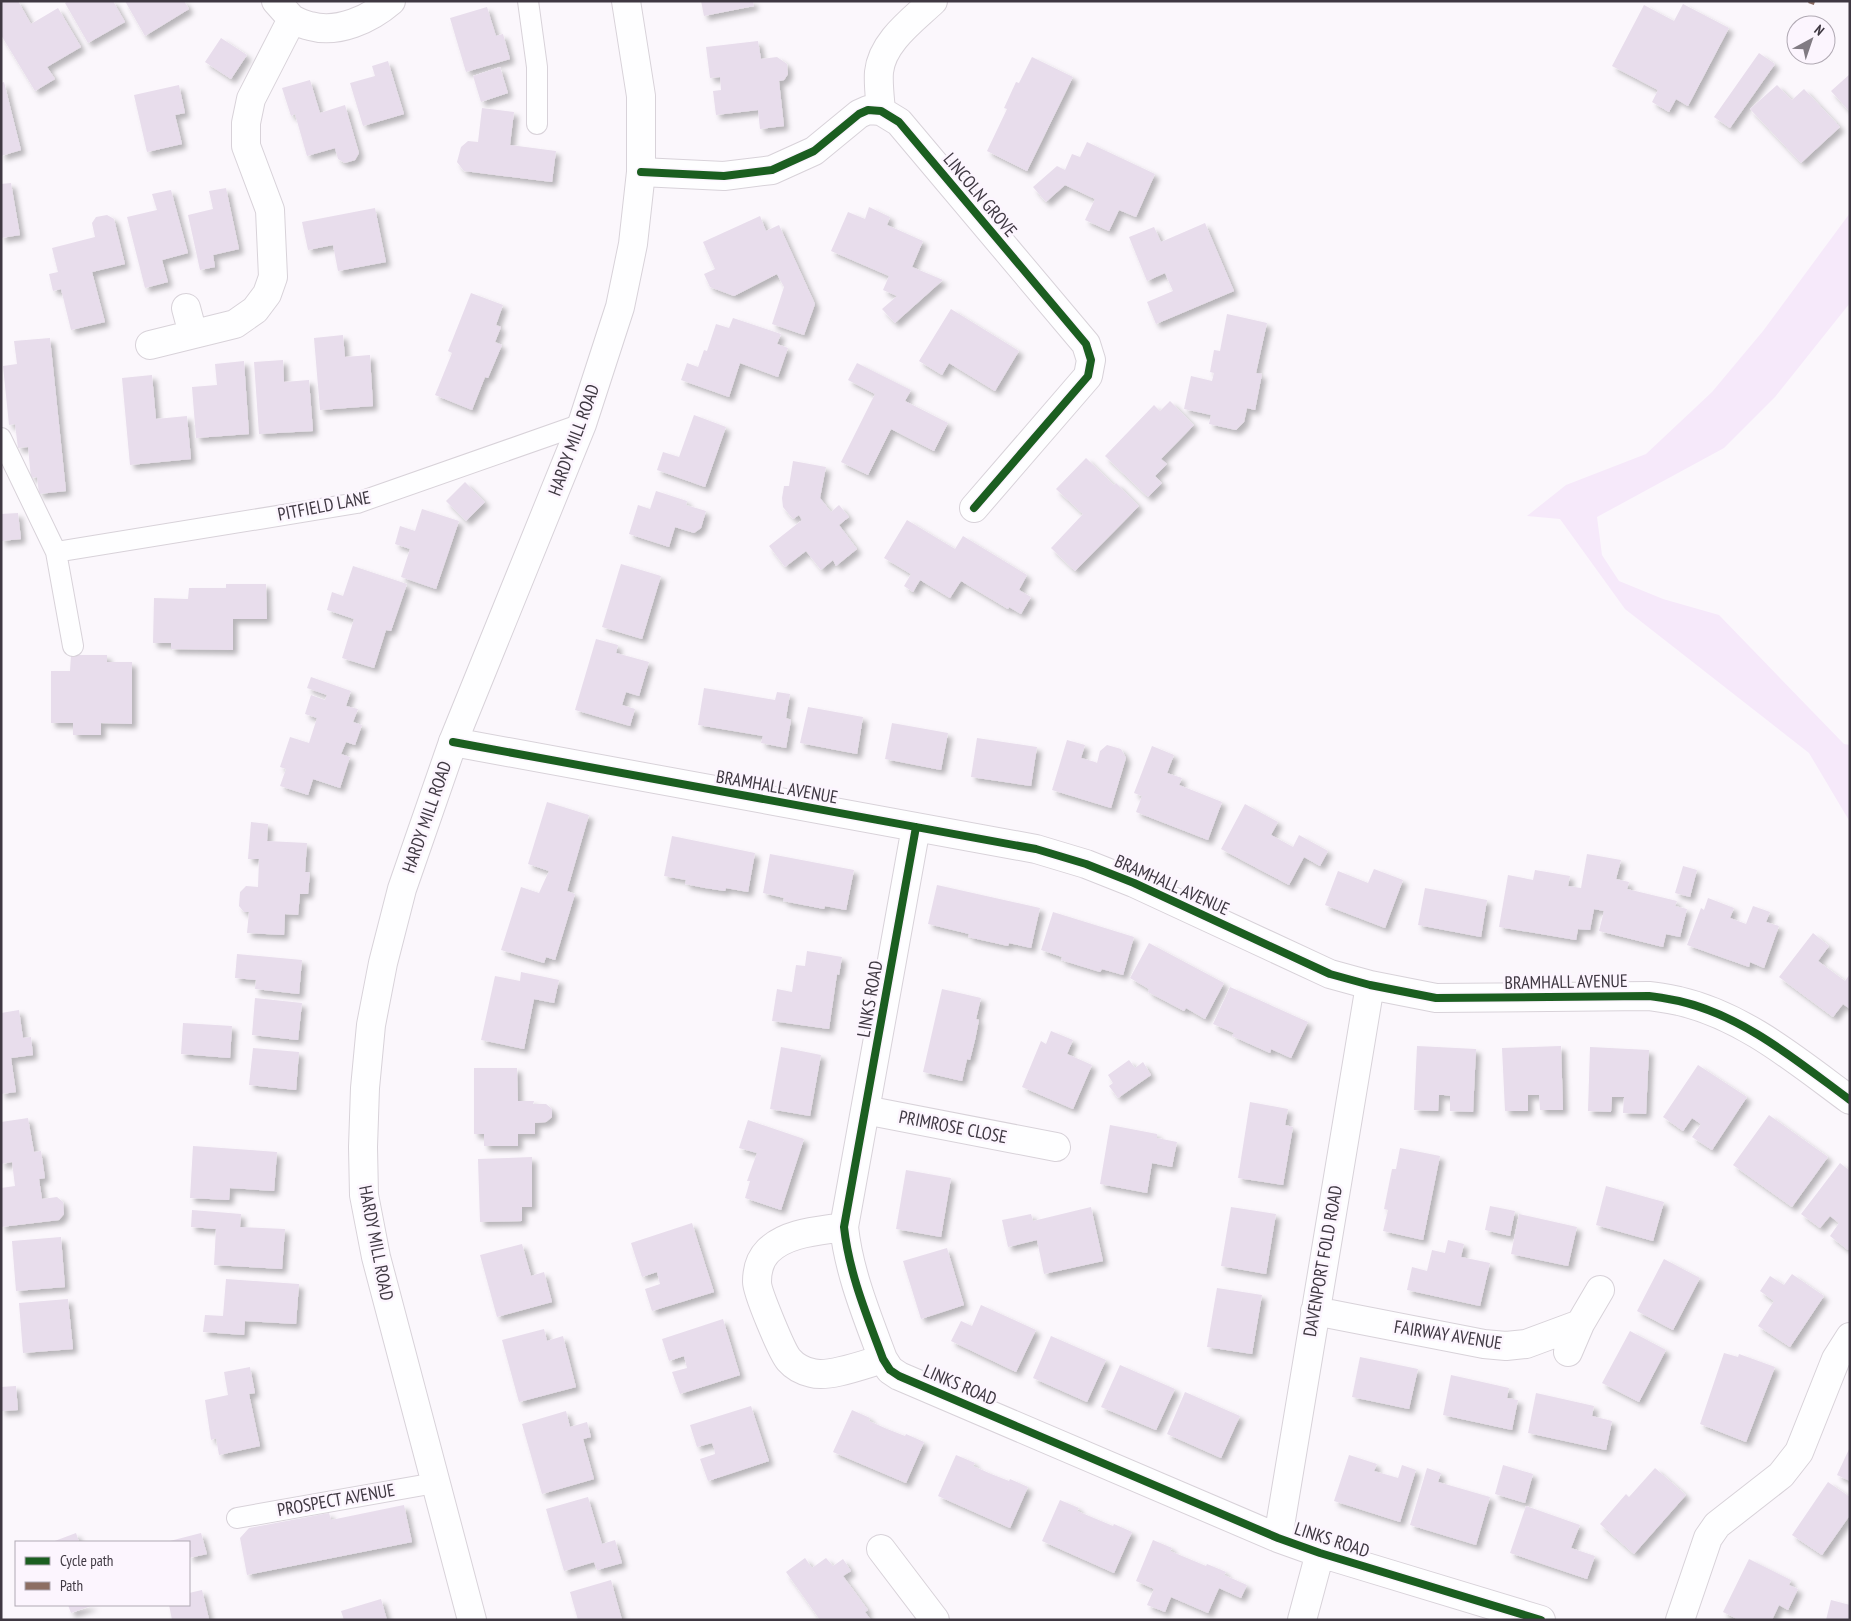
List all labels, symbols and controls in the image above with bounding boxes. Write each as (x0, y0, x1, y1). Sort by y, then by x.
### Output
north arrow (1786, 15, 1836, 65)
text: N (1811, 21, 1828, 39)
street label: LINCOLN GROVE (939, 148, 1022, 241)
street label: HARDY MILL ROAD (543, 381, 604, 499)
street label: PITFIELD LANE (276, 485, 372, 526)
street label: HARDY MILL ROAD (397, 758, 456, 876)
street label: BRAMHALL AVENUE (714, 764, 840, 809)
street label: BRAMHALL AVENUE (1111, 849, 1233, 920)
street label: LINKS ROAD (851, 959, 888, 1039)
street label: BRAMHALL AVENUE (1504, 969, 1628, 994)
street label: PRIMROSE CLOSE (897, 1105, 1009, 1148)
street label: HARDY MILL ROAD (354, 1183, 399, 1302)
street label: DAVENPORT FOLD ROAD (1298, 1184, 1347, 1338)
street label: FAIRWAY AVENUE (1392, 1315, 1504, 1354)
street label: LINKS ROAD (920, 1359, 1000, 1410)
street label: PROSPECT AVENUE (275, 1478, 396, 1521)
street label: LINKS ROAD (1292, 1517, 1372, 1562)
legend (15, 1541, 190, 1606)
text: Cycle path (60, 1551, 113, 1570)
text: Path (60, 1576, 83, 1595)

